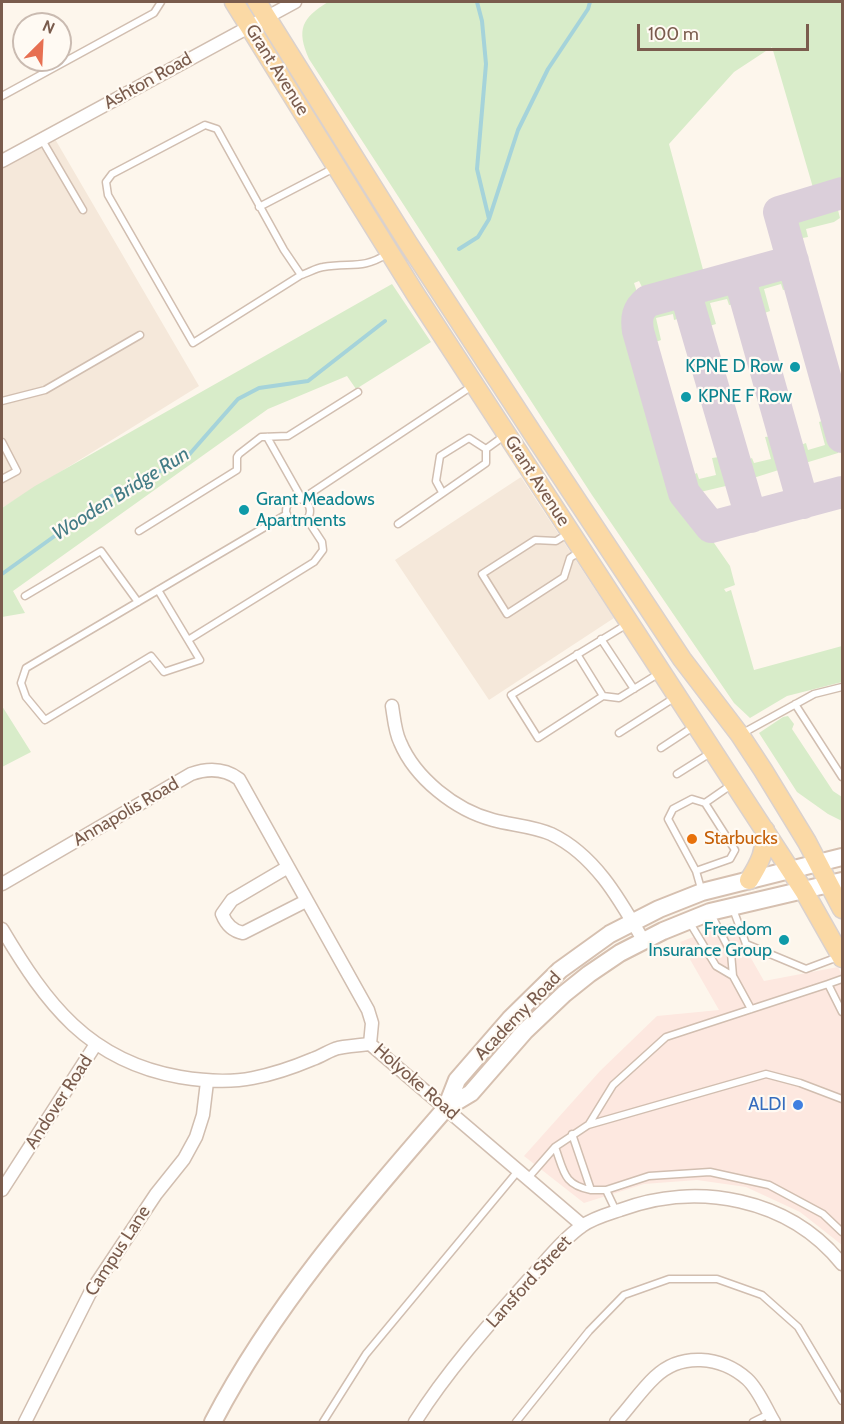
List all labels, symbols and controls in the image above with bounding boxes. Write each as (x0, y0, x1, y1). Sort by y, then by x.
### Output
north arrow (12, 12, 72, 72)
scale bar (640, 12, 812, 50)
text: N (40, 16, 58, 38)
street label: Grant Avenue (240, 20, 314, 120)
text: 100 m (648, 23, 699, 45)
street label: Ashton Road (100, 48, 196, 114)
place label: KPNE D Row (685, 356, 783, 378)
marker: KPNE D Row (788, 360, 802, 374)
place label: KPNE F Row (698, 386, 792, 408)
marker: KPNE F Row (679, 390, 693, 404)
street label: Grant Avenue (500, 432, 574, 530)
water label: Wooden Bridge Run (48, 442, 194, 546)
place label: Grant Meadows Apartments (256, 489, 375, 532)
marker: Grant Meadows Apartments (237, 503, 251, 517)
street label: Annapolis Road (69, 773, 183, 851)
place label: Starbucks (704, 828, 778, 850)
marker: Starbucks (685, 832, 699, 846)
place label: Freedom Insurance Group (648, 919, 772, 962)
marker: Freedom Insurance Group (777, 933, 791, 947)
street label: Academy Road (470, 967, 566, 1065)
street label: Holyoke Road (369, 1039, 463, 1125)
street label: Andover Road (21, 1051, 97, 1153)
place label: ALDI (748, 1094, 786, 1116)
marker: ALDI (791, 1098, 805, 1112)
street label: Campus Lane (81, 1202, 155, 1300)
street label: Lansford Street (482, 1231, 576, 1333)

